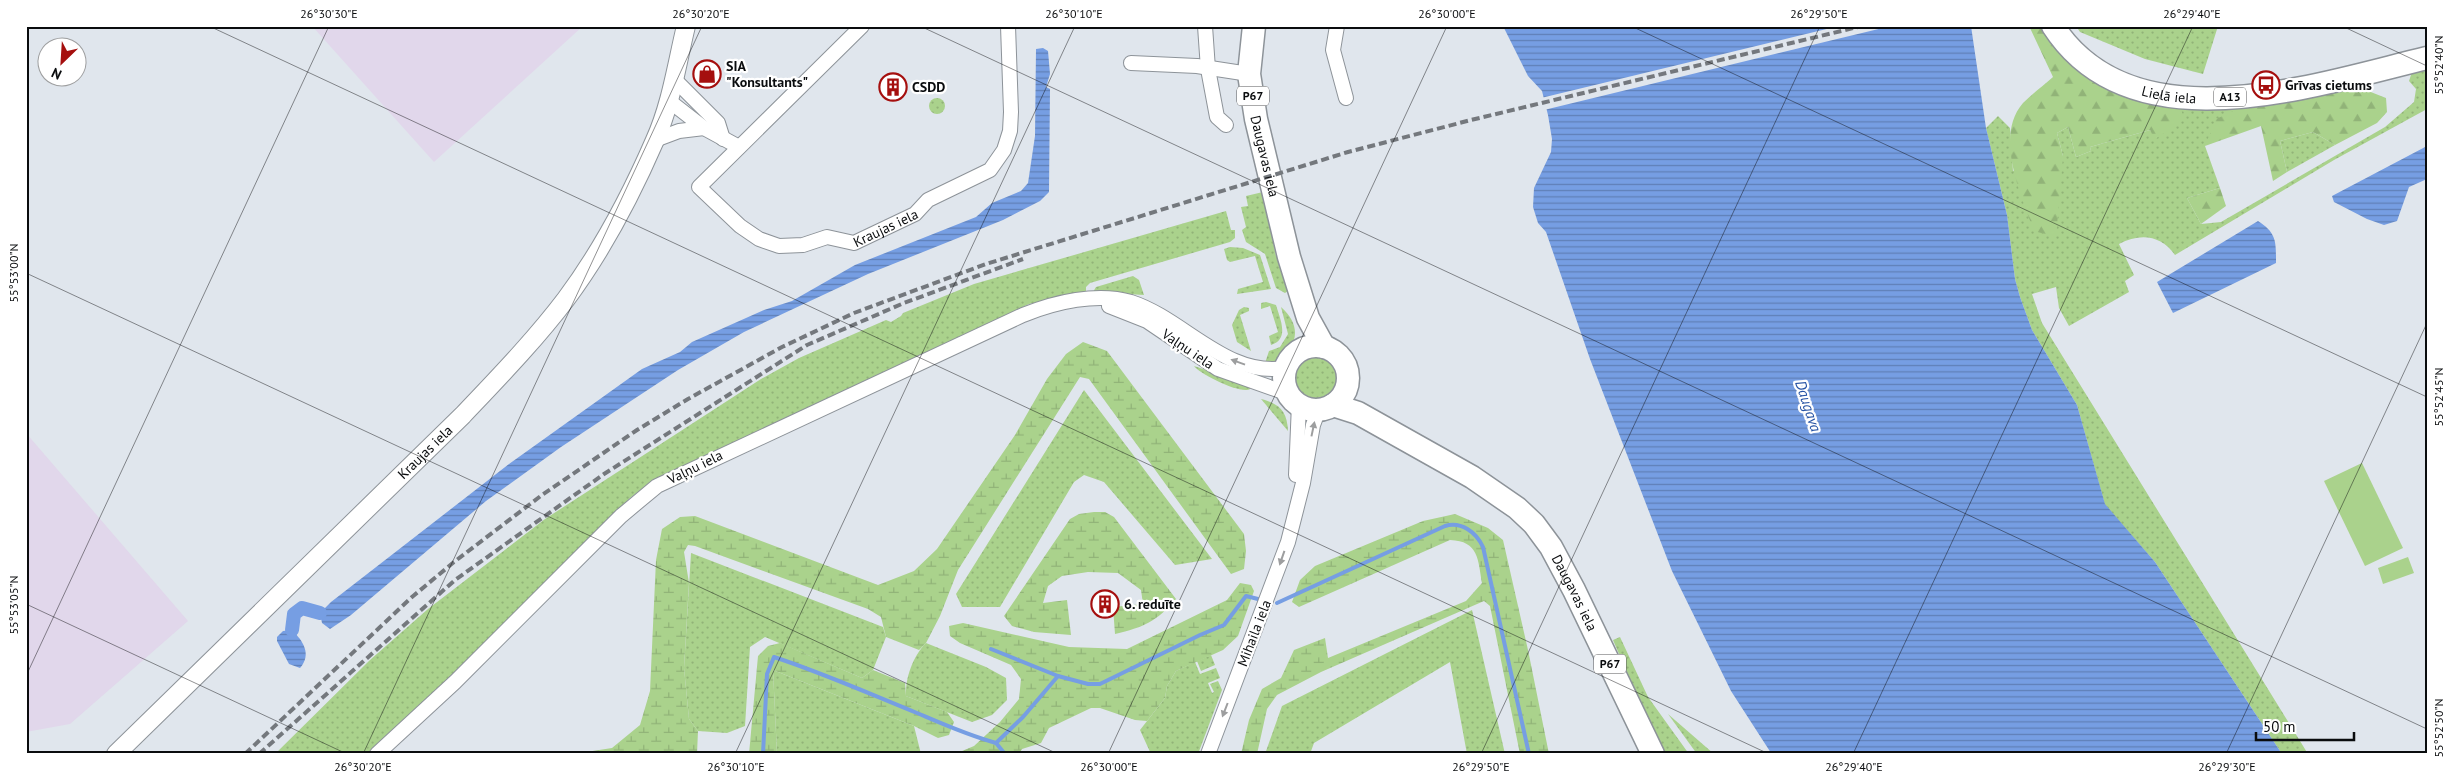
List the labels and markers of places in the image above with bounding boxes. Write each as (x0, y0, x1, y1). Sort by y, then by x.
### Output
place label: SIA "Konsultants" (726, 57, 808, 91)
shop icon: SIA "Konsultants" (692, 59, 722, 89)
bus stop icon: Grīvas cietums (2251, 70, 2281, 100)
building icon: CSDD (878, 72, 908, 102)
place label: Grīvas cietums (2285, 76, 2372, 94)
place label: CSDD (912, 78, 945, 96)
building icon: 6. reduīte (1090, 589, 1120, 619)
place label: 6. reduīte (1124, 595, 1181, 613)

